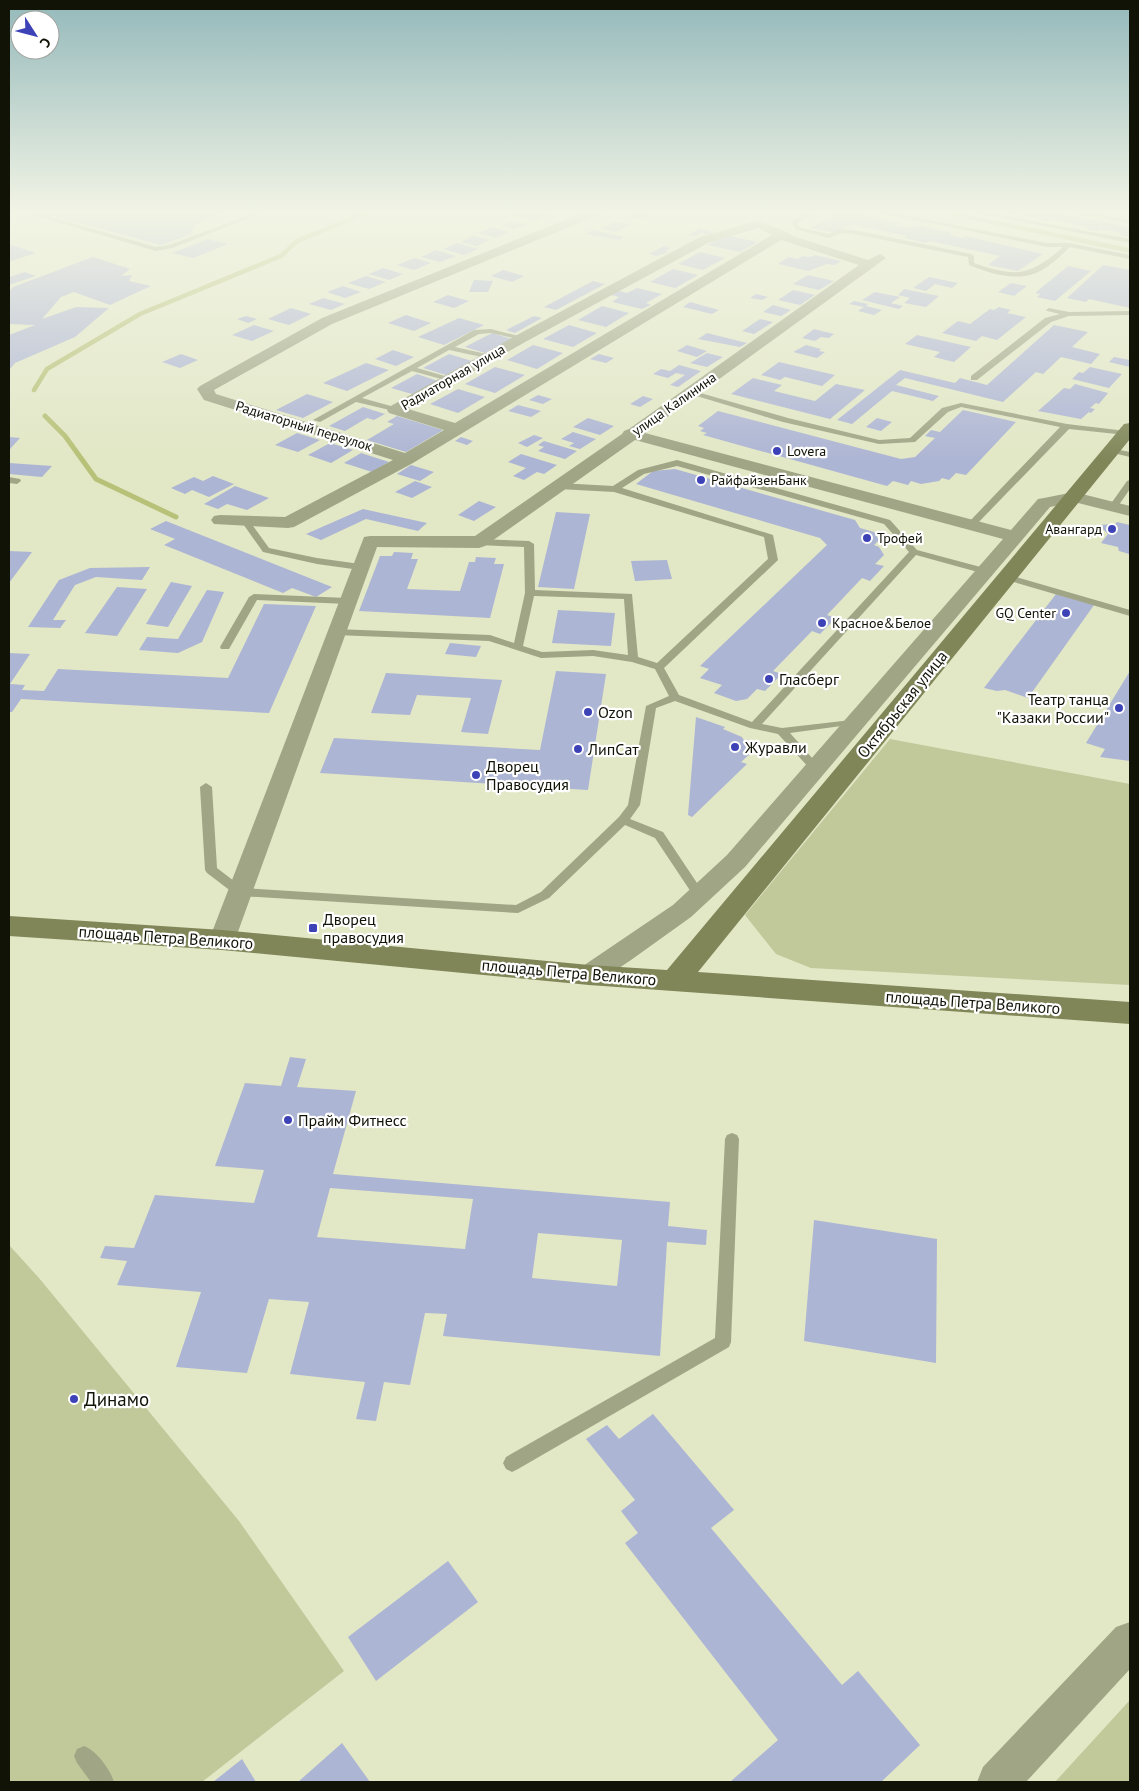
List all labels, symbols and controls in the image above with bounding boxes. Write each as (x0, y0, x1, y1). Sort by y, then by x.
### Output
north arrow (10, 10, 60, 60)
text: С (36, 34, 55, 51)
street label: Радиаторная улица (398, 340, 508, 414)
street label: улица Калинина (628, 368, 720, 440)
street label: Радиаторный переулок (234, 397, 375, 455)
place label: Lovera (787, 442, 826, 460)
marker: Lovera (771, 445, 783, 457)
place label: РайфайзенБанк (711, 471, 807, 489)
marker: РайфайзенБанк (695, 474, 707, 486)
place label: Авангард (1045, 520, 1102, 538)
marker: Авангард (1106, 523, 1118, 535)
place label: Трофей (877, 529, 923, 547)
marker: Трофей (861, 532, 873, 544)
place label: GQ Center (995, 604, 1056, 622)
marker: GQ Center (1060, 607, 1072, 619)
place label: Красное&Белое (832, 614, 931, 632)
marker: Красное&Белое (816, 617, 828, 629)
street label: Октябрьская улица (853, 646, 951, 762)
place label: Гласберг (779, 669, 839, 689)
marker: Гласберг (763, 673, 775, 685)
place label: Театр танца "Казаки России" (996, 689, 1109, 727)
place label: Ozon (598, 702, 633, 722)
marker: Театр танца "Казаки России" (1113, 702, 1125, 714)
marker: Ozon (582, 706, 594, 718)
place label: Журавли (744, 737, 807, 757)
place label: ЛипСат (587, 739, 639, 759)
marker: Журавли (729, 741, 741, 753)
marker: ЛипСат (572, 743, 584, 755)
place label: Дворец Правосудия (486, 756, 569, 794)
marker: Дворец Правосудия (470, 769, 482, 781)
place label: Дворец правосудия (323, 909, 404, 947)
street label: площадь Петра Великого (78, 921, 254, 953)
marker: Дворец правосудия (307, 922, 319, 934)
street label: площадь Петра Великого (481, 954, 657, 990)
street label: площадь Петра Великого (885, 986, 1061, 1018)
place label: Прайм Фитнесс (298, 1110, 407, 1130)
marker: Прайм Фитнесс (282, 1114, 294, 1126)
place label: Динамо (84, 1387, 149, 1411)
marker: Динамо (68, 1393, 80, 1405)

